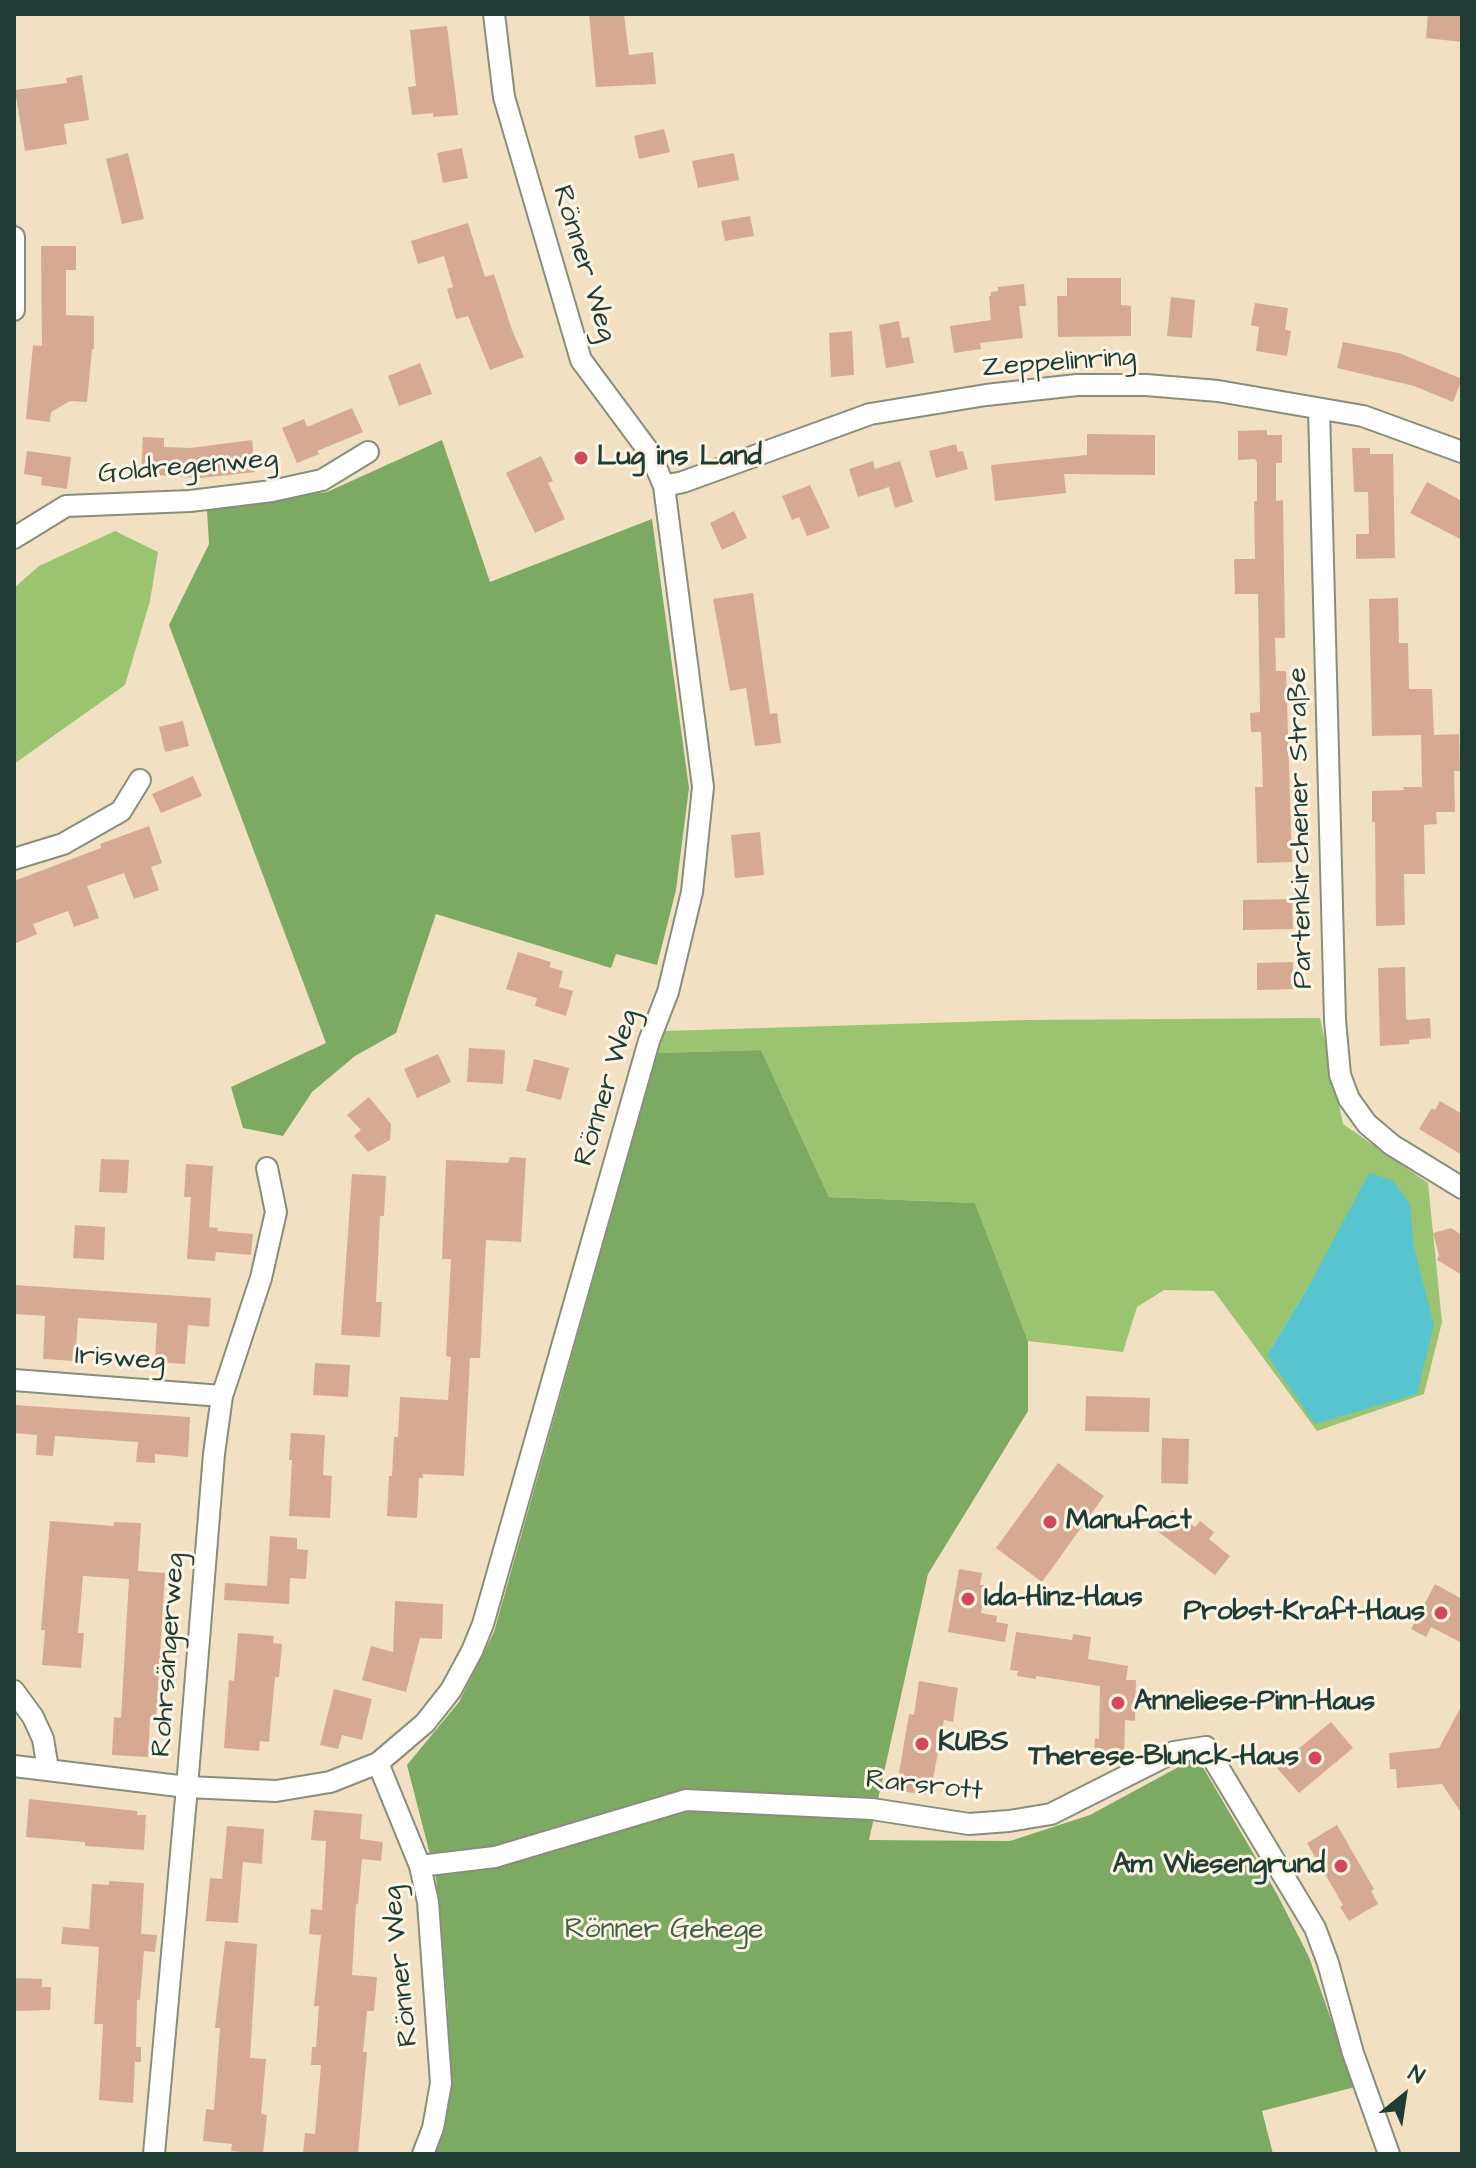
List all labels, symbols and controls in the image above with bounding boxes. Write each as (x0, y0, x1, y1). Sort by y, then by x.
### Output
street label: Rönner Weg (543, 182, 623, 346)
street label: Zeppelinring (981, 342, 1137, 386)
place label: Lug ins Land (597, 441, 762, 475)
street label: Goldregenweg (97, 443, 279, 493)
marker: Lug ins Land (572, 449, 590, 467)
street label: Partenkirchener Straße (1282, 667, 1322, 989)
street label: Rönner Weg (568, 1006, 648, 1170)
street label: Irisweg (74, 1340, 166, 1380)
place label: Manufact (1066, 1505, 1192, 1539)
marker: Manufact (1041, 1513, 1059, 1531)
street label: Rohrsängerweg (146, 1552, 194, 1758)
place label: Ida-Hinz-Haus (984, 1582, 1143, 1616)
marker: Ida-Hinz-Haus (959, 1590, 977, 1608)
place label: Probst-Kraft-Haus (1183, 1596, 1425, 1630)
marker: Probst-Kraft-Haus (1432, 1604, 1450, 1622)
place label: Anneliese-Pinn-Haus (1134, 1686, 1375, 1720)
marker: Anneliese-Pinn-Haus (1109, 1694, 1127, 1712)
place label: KUBS (938, 1727, 1009, 1761)
marker: KUBS (913, 1735, 931, 1753)
place label: Therese-Blunck-Haus (1028, 1741, 1299, 1775)
marker: Therese-Blunck-Haus (1306, 1749, 1324, 1767)
street label: Rarsrott (864, 1764, 984, 1810)
place label: Am Wiesengrund (1113, 1849, 1325, 1883)
marker: Am Wiesengrund (1332, 1857, 1350, 1875)
street label: Rönner Weg (377, 1884, 427, 2048)
park label: Rönner Gehege (565, 1914, 763, 1948)
north arrow (1364, 2056, 1444, 2136)
text: N (1403, 2058, 1430, 2092)

